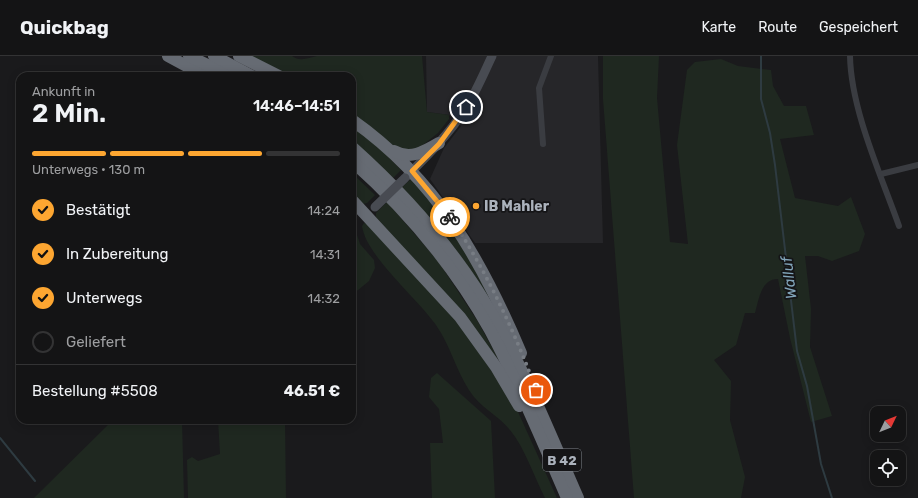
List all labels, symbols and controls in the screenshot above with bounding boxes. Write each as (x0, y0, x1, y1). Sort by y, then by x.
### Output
text: Quickbag (20, 16, 109, 39)
text: Karte (701, 19, 736, 36)
text: Route (758, 19, 797, 36)
text: Gespeichert (819, 19, 898, 36)
text: Ankunft in (32, 84, 95, 99)
pin (449, 90, 483, 124)
icon: home (455, 96, 477, 118)
text: 14:46–14:51 (253, 97, 340, 115)
text: 2 Min. (32, 98, 106, 129)
text: Unterwegs · 130 m (32, 162, 145, 177)
courier (430, 197, 470, 237)
place label: IB Mahler (484, 198, 550, 215)
icon: check (32, 199, 54, 221)
text: Bestätigt (66, 201, 130, 219)
marker: IB Mahler (471, 201, 481, 211)
text: 14:24 (307, 203, 340, 218)
icon: bike (439, 206, 461, 228)
icon: check (32, 243, 54, 265)
text: In Zubereitung (66, 245, 169, 263)
text: 14:31 (310, 247, 340, 262)
water label: Walluf (777, 253, 801, 300)
icon: check (32, 287, 54, 309)
text: Unterwegs (66, 289, 142, 307)
text: 14:32 (308, 291, 340, 306)
text: Geliefert (66, 333, 126, 351)
pin (519, 373, 553, 407)
icon: bag (525, 379, 547, 401)
text: Bestellung #5508 (32, 382, 158, 400)
text: 46.51 € (284, 382, 340, 400)
north arrow (870, 406, 906, 442)
map controls (870, 406, 906, 486)
road number: B 42 (543, 449, 581, 471)
button: locate (870, 450, 906, 486)

